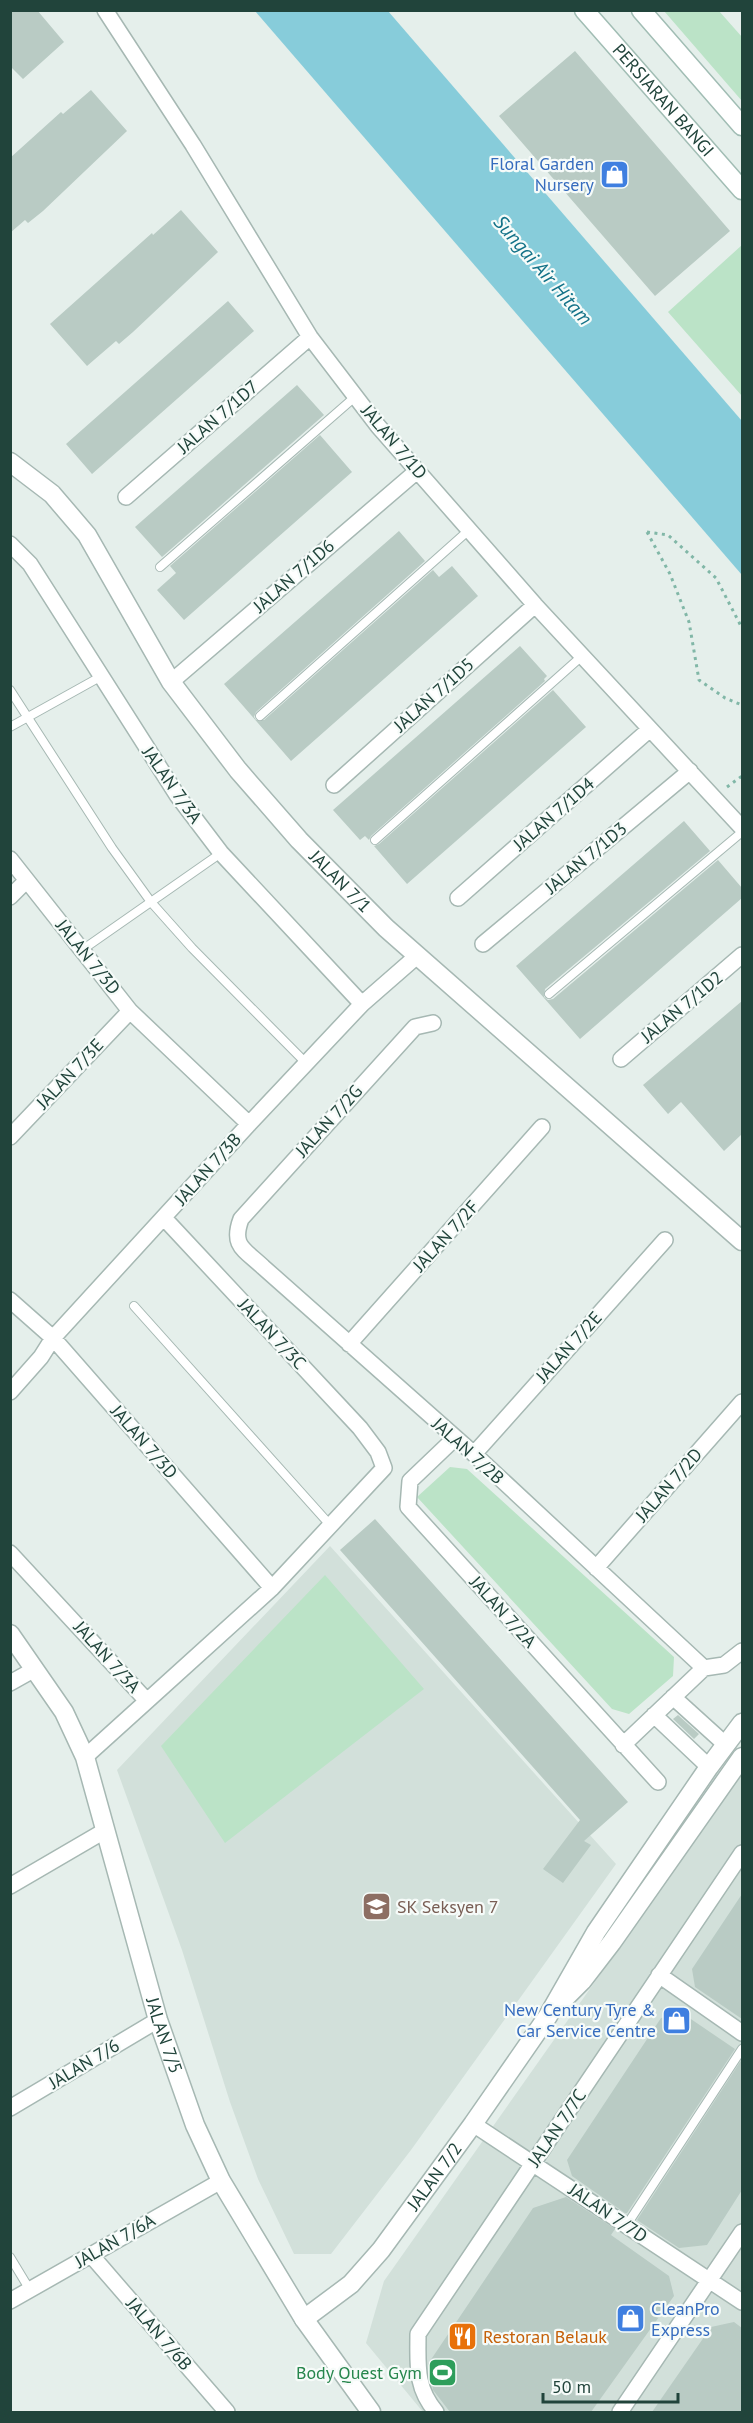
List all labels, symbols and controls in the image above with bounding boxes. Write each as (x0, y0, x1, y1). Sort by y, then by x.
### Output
street label: PERSIARAN BANGI (608, 39, 719, 161)
place label: Floral Garden Nursery (490, 152, 595, 196)
shop icon: Floral Garden Nursery (599, 158, 631, 190)
water label: Sungai Air Hitam (488, 209, 598, 331)
street label: JALAN 7/1D7 (172, 375, 263, 459)
street label: JALAN 7/1D (356, 399, 432, 484)
street label: JALAN 7/1D6 (248, 534, 339, 618)
street label: JALAN 7/1D5 (388, 653, 479, 737)
street label: JALAN 7/3A (137, 741, 208, 828)
street label: JALAN 7/1D4 (508, 772, 599, 856)
street label: JALAN 7/1D3 (539, 817, 631, 899)
street label: JALAN 7/1 (304, 845, 376, 917)
street label: JALAN 7/3D (50, 914, 126, 999)
street label: JALAN 7/1D2 (635, 966, 727, 1048)
street label: JALAN 7/3E (30, 1034, 108, 1115)
street label: JALAN 7/2G (289, 1080, 367, 1162)
street label: JALAN 7/3B (169, 1128, 246, 1210)
street label: JALAN 7/2F (407, 1195, 484, 1277)
street label: JALAN 7/3C (233, 1293, 311, 1374)
street label: JALAN 7/2E (530, 1306, 607, 1388)
street label: JALAN 7/3D (105, 1399, 183, 1483)
street label: JALAN 7/2B (427, 1412, 509, 1489)
street label: JALAN 7/2D (630, 1443, 707, 1527)
street label: JALAN 7/2A (464, 1570, 542, 1653)
street label: JALAN 7/3A (68, 1615, 146, 1698)
school or university icon: SK Seksyen 7 (360, 1891, 392, 1923)
place label: SK Seksyen 7 (397, 1895, 499, 1918)
street label: JALAN 7/5 (141, 1994, 188, 2076)
place label: New Century Tyre & Car Service Centre (504, 1998, 656, 2042)
shop icon: New Century Tyre & Car Service Centre (661, 2004, 693, 2036)
street label: JALAN 7/6 (43, 2033, 123, 2094)
street label: JALAN 7/7C (522, 2085, 591, 2172)
street label: JALAN 7/2 (401, 2138, 467, 2216)
street label: JALAN 7/7D (564, 2177, 652, 2247)
street label: JALAN 7/6A (70, 2208, 160, 2273)
street label: JALAN 7/6B (121, 2292, 197, 2375)
place label: CleanPro Express (651, 2297, 720, 2341)
shop icon: CleanPro Express (614, 2303, 646, 2335)
restaurant icon: Restoran Belauk (446, 2321, 478, 2353)
place label: Restoran Belauk (483, 2325, 607, 2348)
sports icon: Body Quest Gym (427, 2357, 459, 2389)
place label: Body Quest Gym (296, 2361, 422, 2384)
scale bar (543, 2366, 678, 2404)
text: 50 m (552, 2375, 591, 2398)

